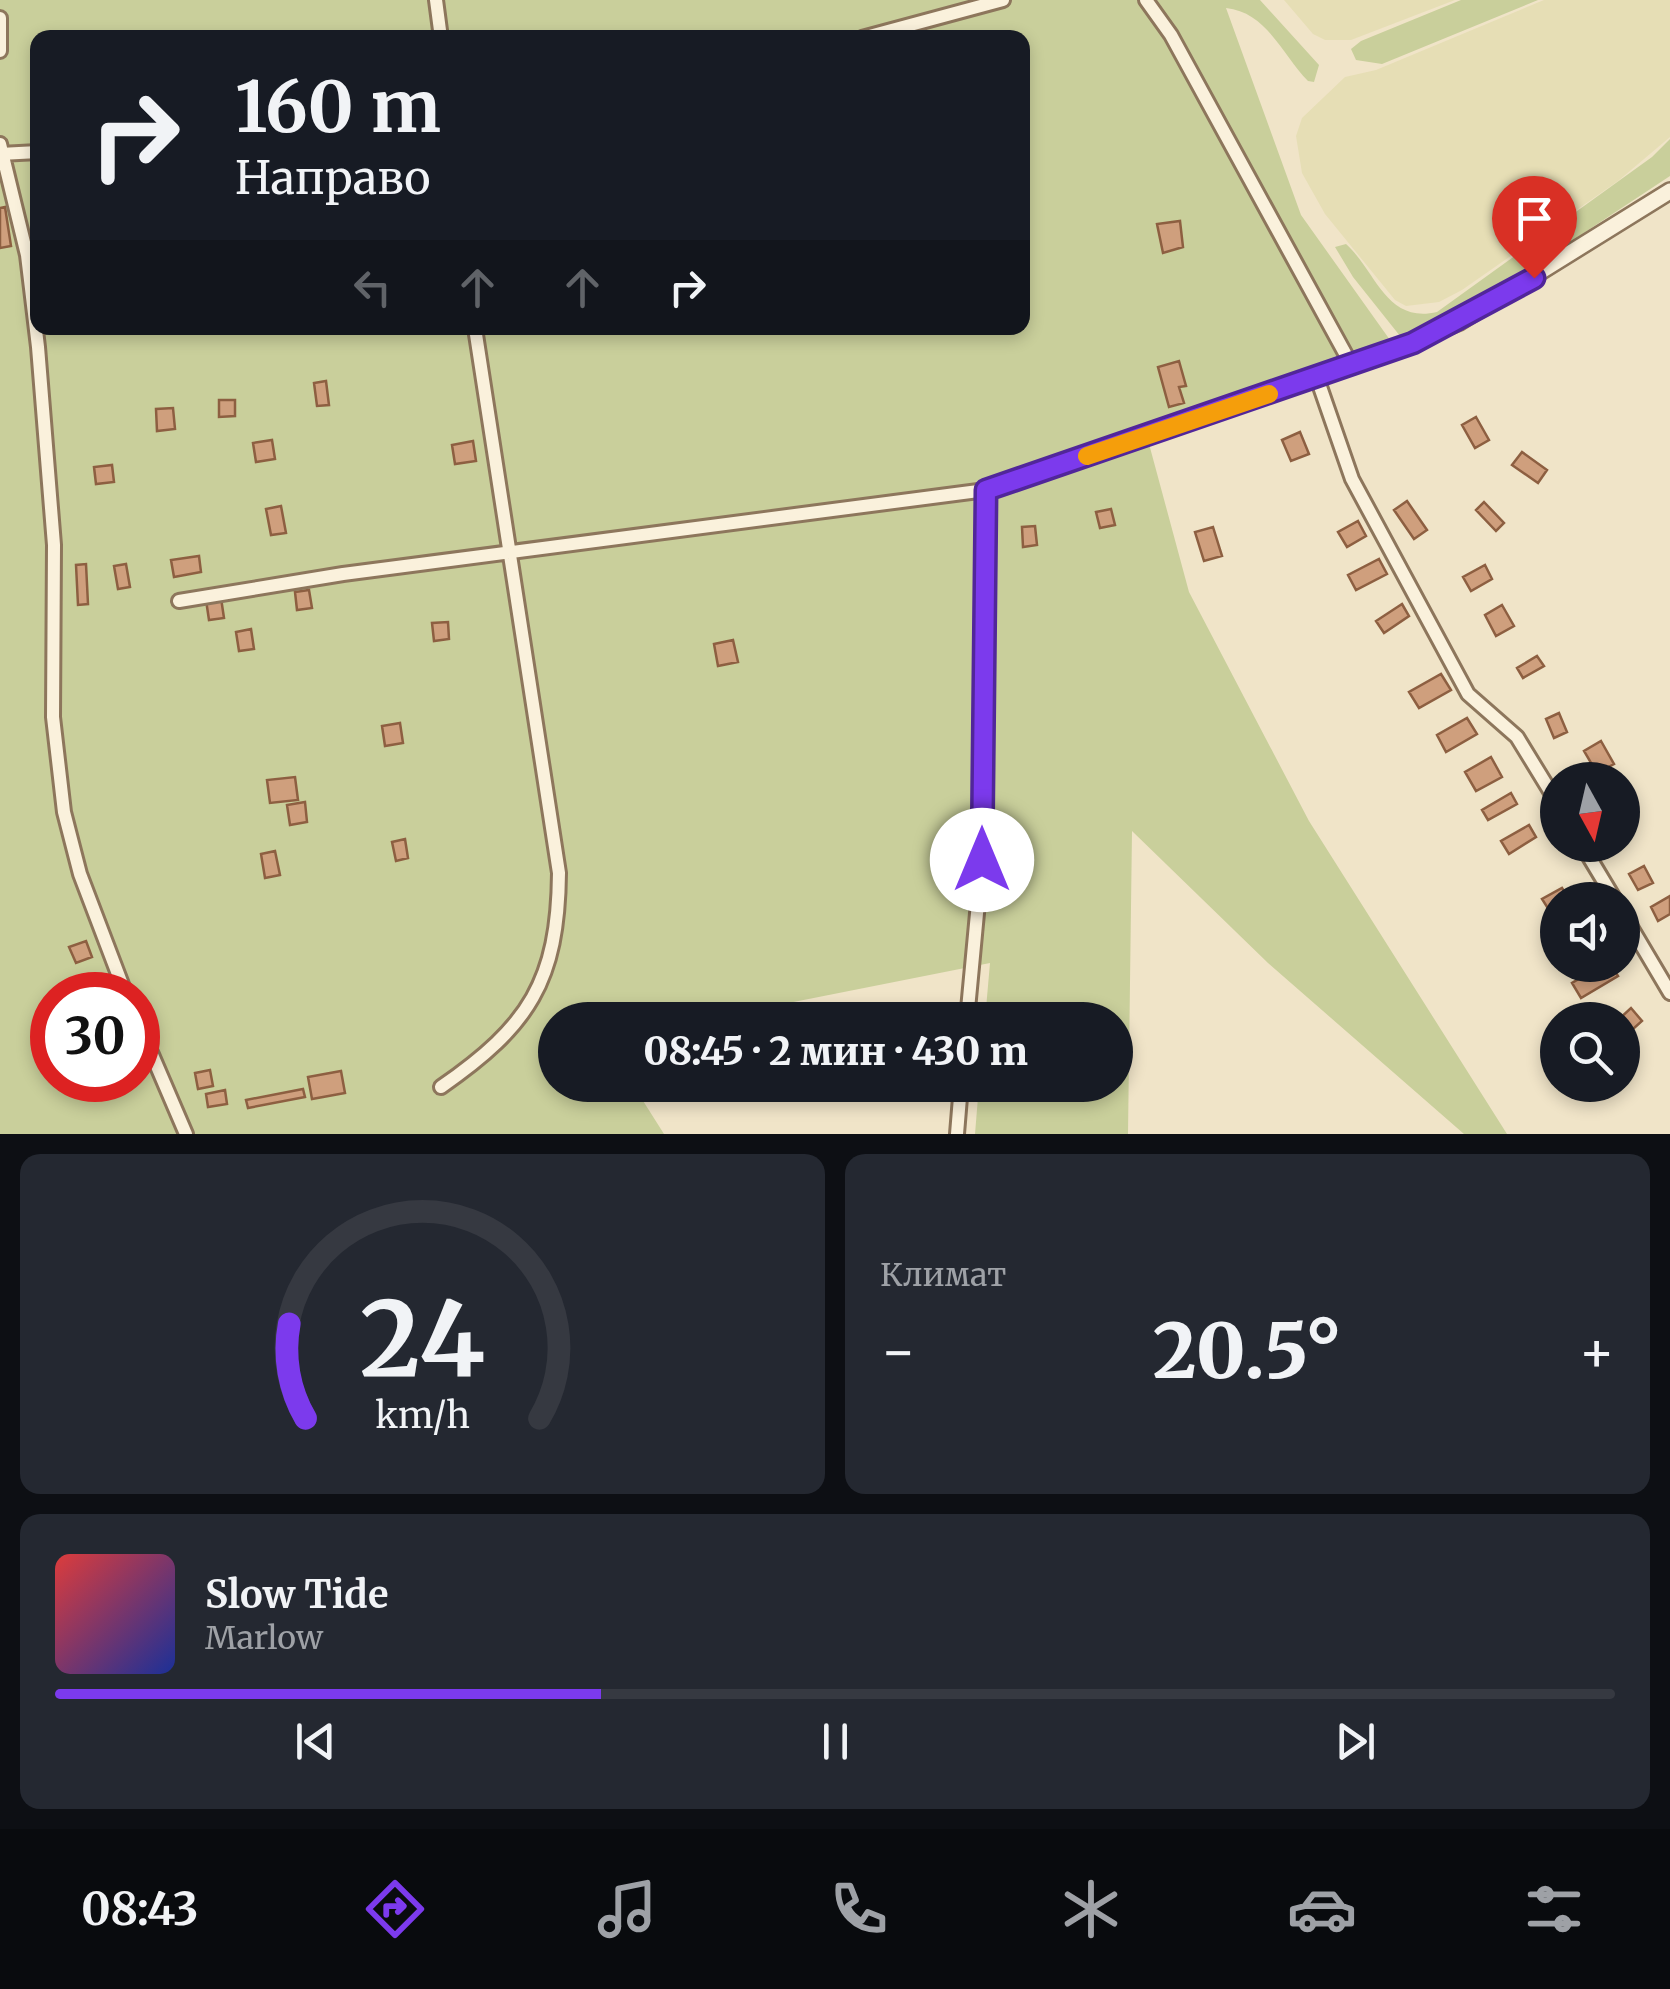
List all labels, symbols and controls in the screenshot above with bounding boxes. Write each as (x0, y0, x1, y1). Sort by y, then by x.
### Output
text: 160 m (235, 63, 441, 151)
icon: right (70, 70, 200, 200)
text: Направо (235, 150, 431, 206)
pin (1492, 176, 1577, 279)
icon: arrive (1507, 191, 1562, 246)
icon: left (345, 260, 400, 315)
icon: ahead (450, 260, 505, 315)
icon: ahead (555, 260, 610, 315)
icon: right (660, 260, 715, 315)
north arrow (1540, 762, 1640, 862)
map controls (1540, 762, 1640, 1102)
position arrow (930, 808, 1034, 912)
button: sound (1540, 882, 1640, 982)
speed limit sign: 30 (30, 972, 160, 1102)
button: search (1540, 1002, 1640, 1102)
text: 08:45 · 2 мин · 430 m (643, 1028, 1028, 1075)
text: Климат (880, 1255, 1006, 1295)
text: 24 (360, 1274, 485, 1404)
text: 20.5° (1153, 1304, 1342, 1398)
text: − (880, 1317, 917, 1386)
text: + (1578, 1317, 1615, 1386)
text: km/h (375, 1393, 470, 1438)
text: Slow Tide (205, 1571, 389, 1618)
text: Marlow (205, 1618, 323, 1658)
icon: previous (288, 1714, 343, 1769)
icon: pause (808, 1714, 863, 1769)
icon: next (1328, 1714, 1383, 1769)
icon: directions (360, 1874, 430, 1944)
icon: music (592, 1874, 662, 1944)
icon: phone (824, 1874, 894, 1944)
icon: climate (1056, 1874, 1126, 1944)
icon: car (1287, 1874, 1357, 1944)
icon: filters (1519, 1874, 1589, 1944)
text: 08:43 (81, 1881, 198, 1937)

